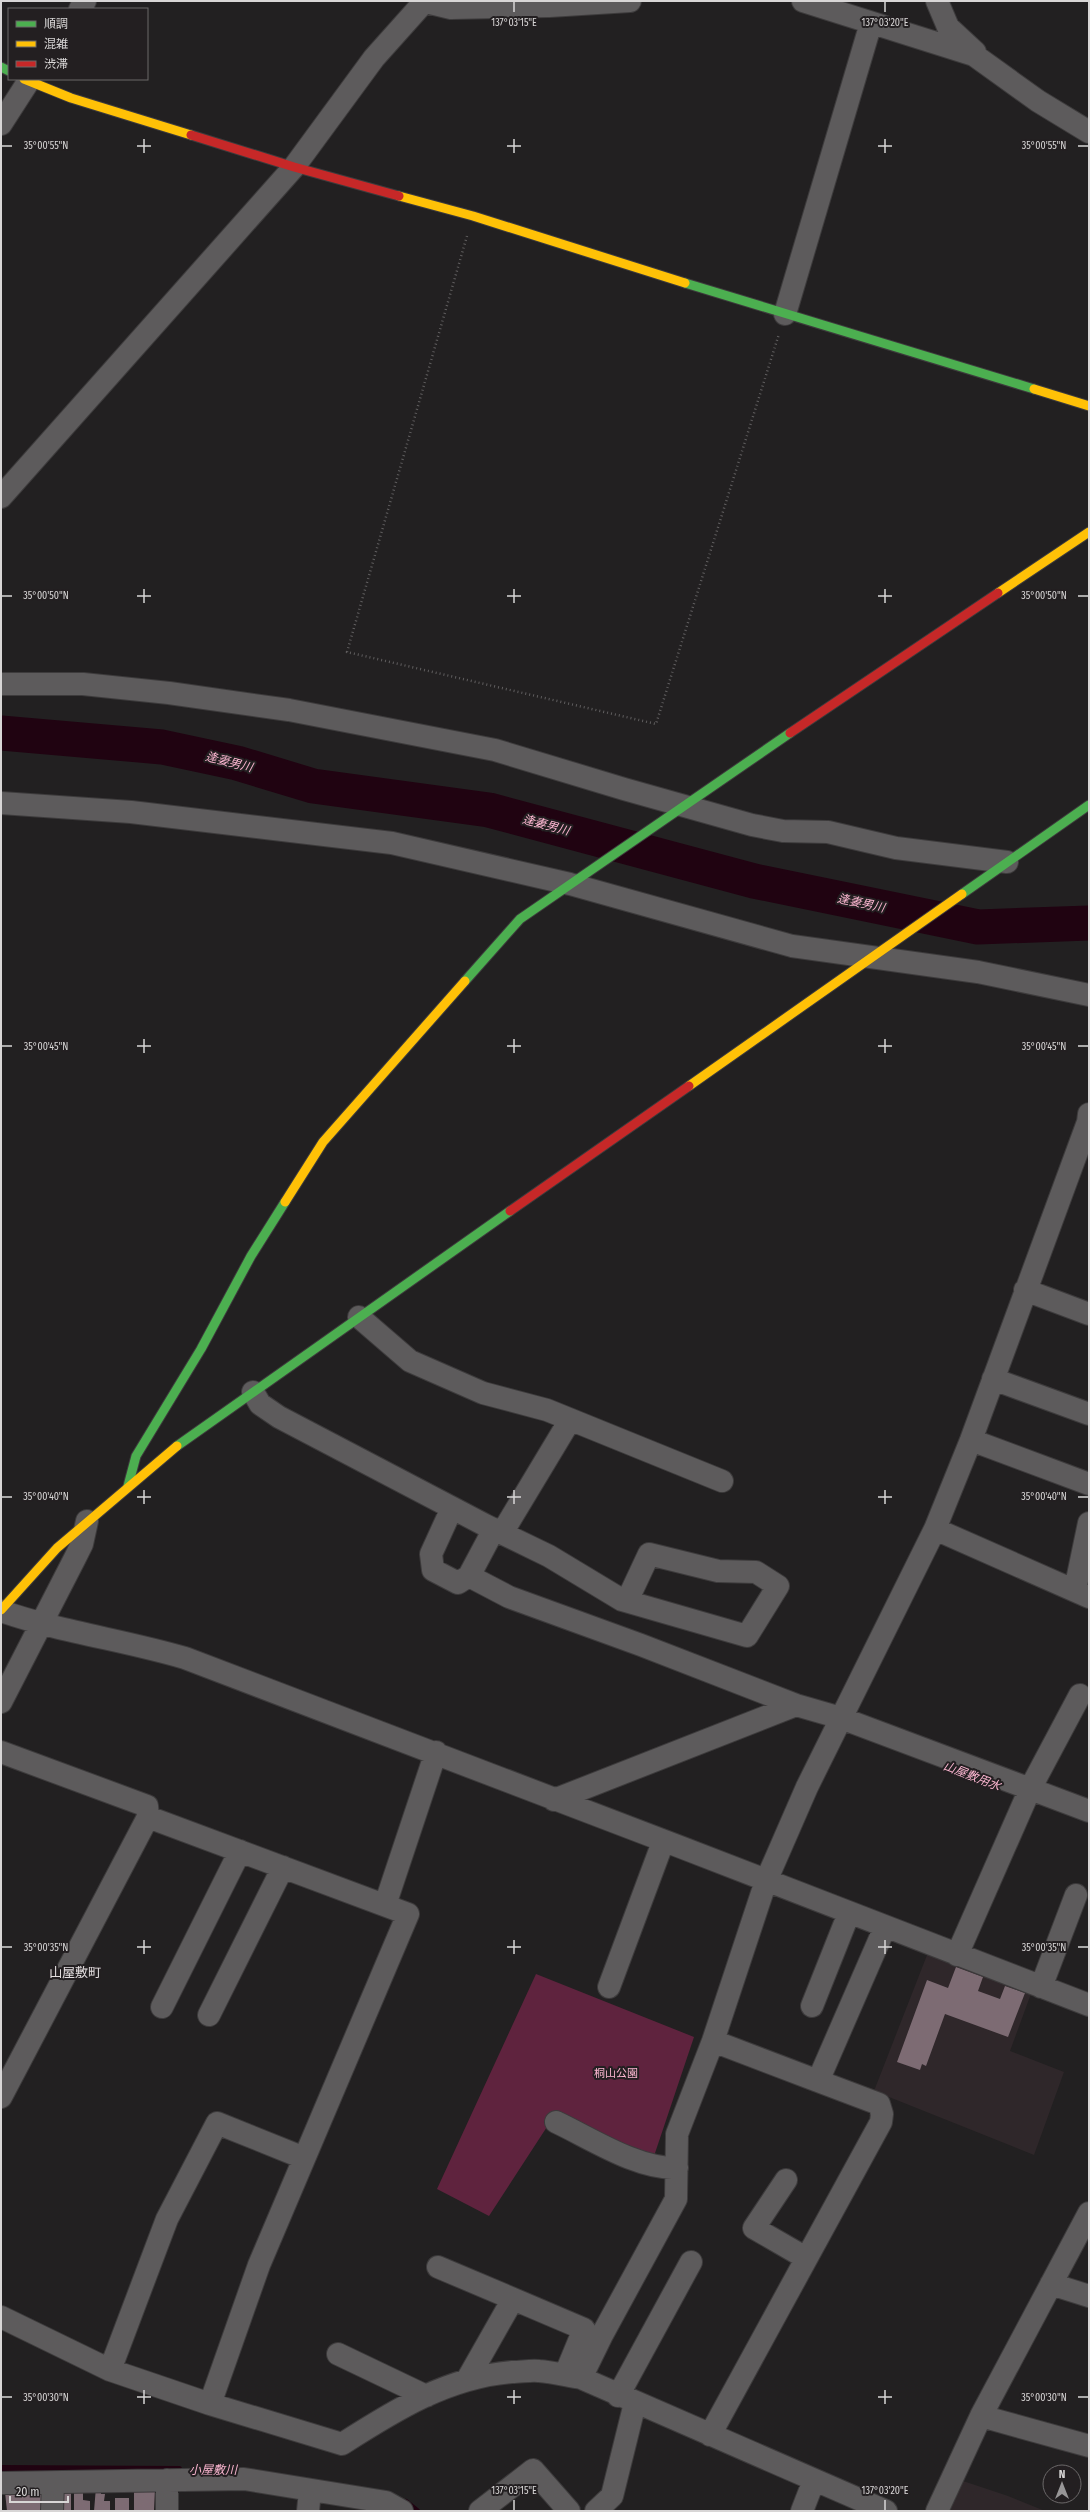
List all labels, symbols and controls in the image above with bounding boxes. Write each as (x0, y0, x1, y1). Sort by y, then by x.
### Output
legend (8, 8, 148, 80)
text: 順調 (44, 17, 68, 31)
text: 137°03'15"E (491, 17, 537, 29)
text: 137°03'20"E (862, 17, 909, 29)
text: 混雑 (44, 37, 68, 51)
text: 渋滞 (44, 57, 68, 71)
text: 35°00'55"N (24, 140, 68, 152)
text: 35°00'55"N (1022, 140, 1066, 152)
text: 35°00'50"N (23, 590, 69, 602)
text: 35°00'50"N (1021, 590, 1067, 602)
water label: 逢妻男川 (204, 749, 256, 775)
water label: 逢妻男川 (521, 812, 573, 838)
water label: 逢妻男川 (836, 891, 888, 915)
text: 35°00'45"N (24, 1041, 68, 1053)
text: 35°00'45"N (1022, 1041, 1066, 1053)
text: 35°00'40"N (23, 1491, 69, 1503)
text: 35°00'40"N (1021, 1491, 1067, 1503)
water label: 山屋敷用水 (941, 1759, 1004, 1794)
text: 35°00'35"N (24, 1942, 68, 1954)
text: 35°00'35"N (1022, 1942, 1066, 1954)
district label: 山屋敷町 (49, 1965, 101, 1980)
park label: 桐山公園 (594, 2067, 638, 2080)
text: 35°00'30"N (23, 2392, 69, 2404)
text: 35°00'30"N (1021, 2392, 1067, 2404)
water label: 小屋敷川 (189, 2463, 239, 2477)
north arrow (1042, 2464, 1082, 2504)
text: N (1059, 2468, 1065, 2481)
scale bar (10, 2478, 68, 2504)
text: 20 m (16, 2485, 40, 2499)
text: 137°03'15"E (491, 2485, 537, 2497)
text: 137°03'20"E (862, 2485, 909, 2497)

